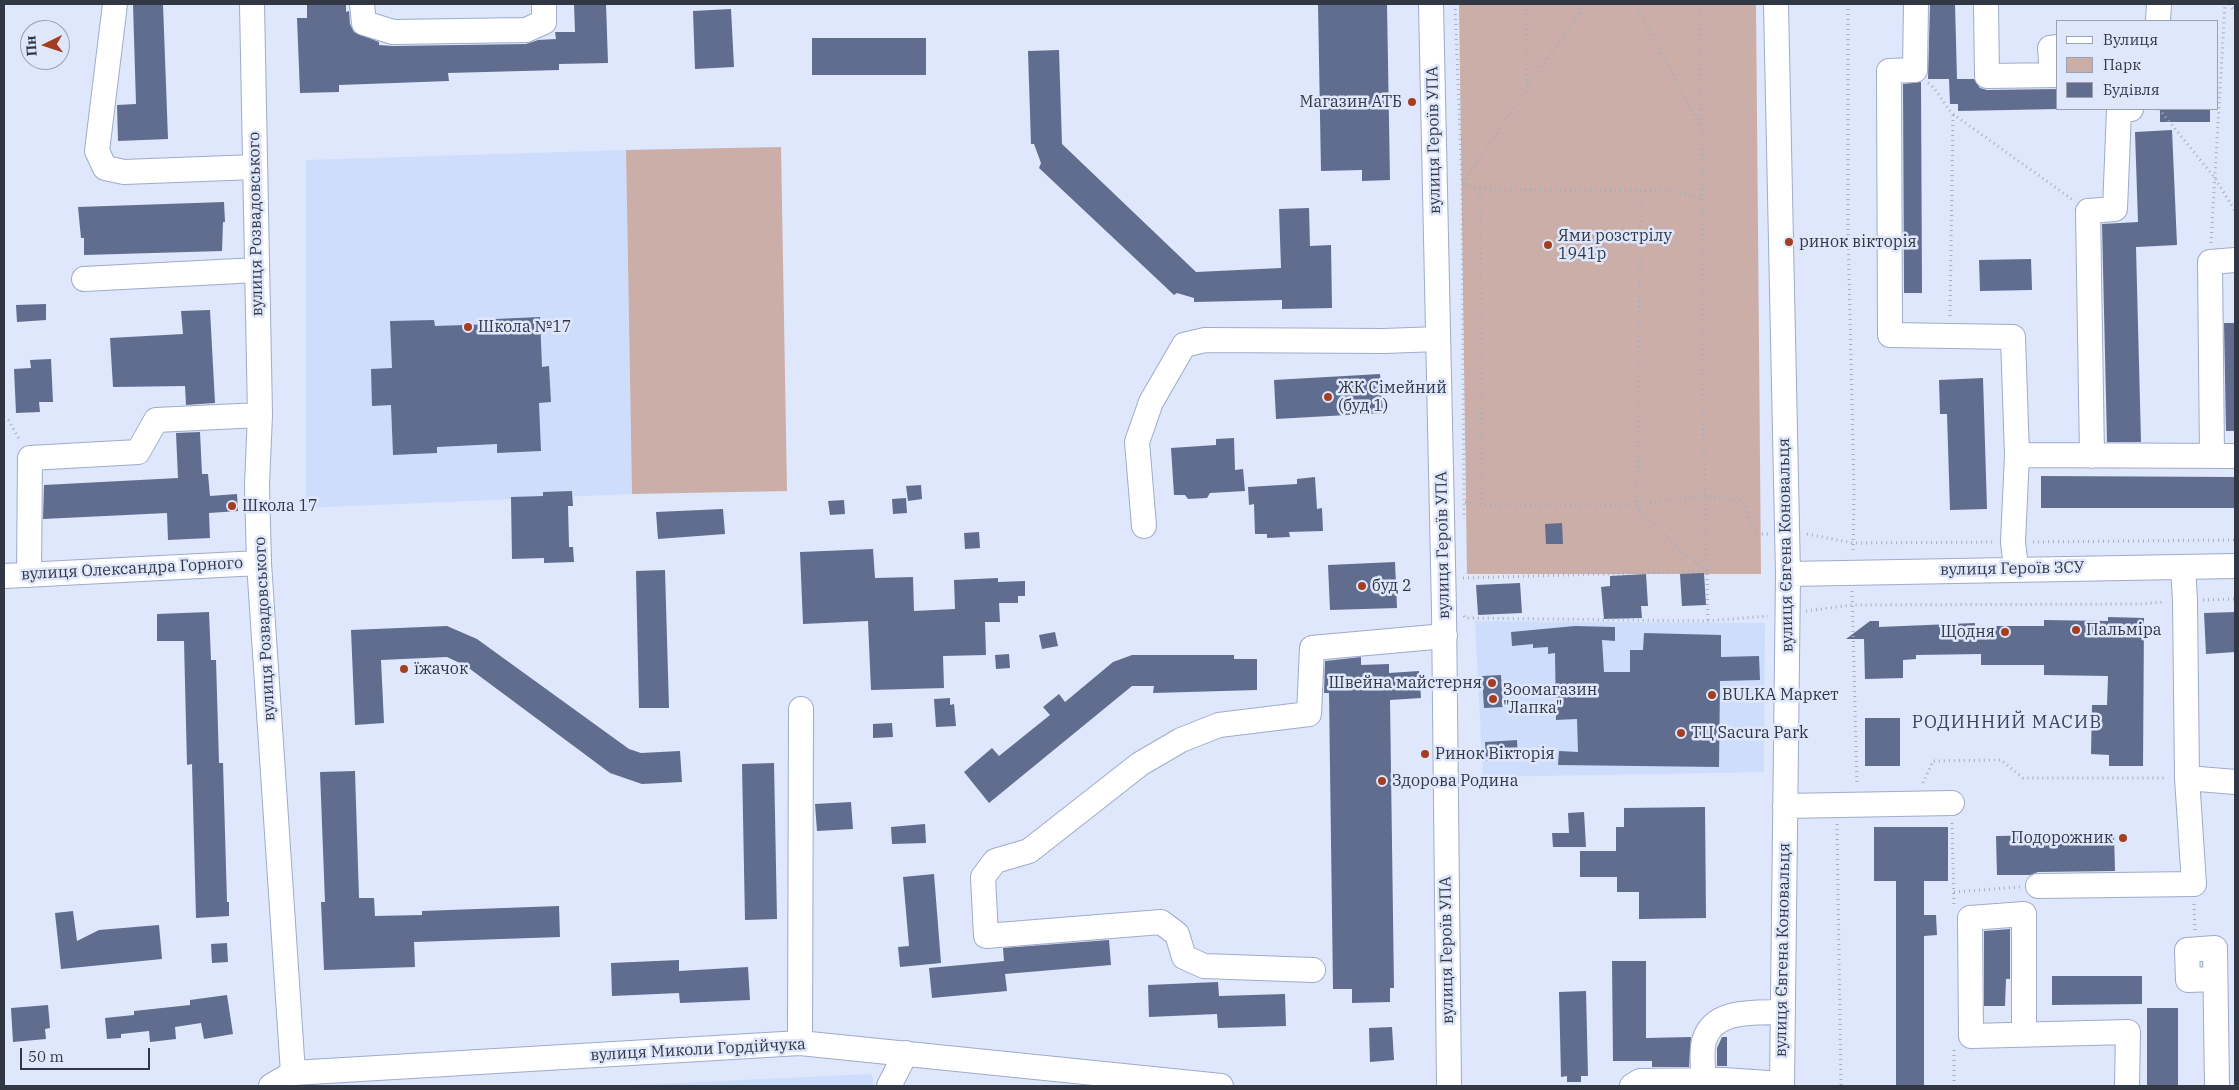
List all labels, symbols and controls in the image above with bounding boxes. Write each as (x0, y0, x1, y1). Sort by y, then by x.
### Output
north arrow (20, 20, 70, 70)
legend (2056, 20, 2219, 110)
text: Вулиця (2103, 30, 2158, 49)
text: Пн (21, 35, 41, 57)
text: Парк (2103, 55, 2141, 74)
street label: вулиця Героїв УПА (1423, 66, 1445, 214)
text: Будівля (2103, 80, 2160, 99)
place label: Магазин АТБ (1299, 92, 1402, 112)
marker: Магазин АТБ (1406, 96, 1418, 108)
street label: вулиця Розвадовського (245, 132, 267, 316)
place label: Ями розстрілу 1941р (1558, 226, 1672, 264)
place label: ринок вікторія (1799, 232, 1917, 252)
marker: ринок вікторія (1783, 236, 1795, 248)
marker: Ями розстрілу 1941р (1542, 239, 1554, 251)
place label: Школа №17 (478, 317, 571, 337)
marker: Школа №17 (462, 321, 474, 333)
place label: ЖК Сімейний (буд 1) (1338, 378, 1447, 416)
marker: ЖК Сімейний (буд 1) (1322, 391, 1334, 403)
street label: вулиця Євгена Коновальця (1775, 438, 1797, 652)
street label: вулиця Героїв УПА (1432, 471, 1454, 619)
place label: Школа 17 (242, 496, 318, 516)
marker: Школа 17 (226, 500, 238, 512)
street label: вулиця Розвадовського (251, 536, 279, 722)
street label: вулиця Олександра Горного (20, 554, 244, 584)
street label: вулиця Героїв ЗСУ (1940, 558, 2084, 580)
place label: буд 2 (1372, 576, 1412, 596)
marker: буд 2 (1356, 580, 1368, 592)
place label: Пальміра (2086, 620, 2162, 640)
place label: Щодня (1941, 622, 1995, 642)
marker: Пальміра (2070, 624, 2082, 636)
marker: Щодня (1999, 626, 2011, 638)
place label: їжачок (414, 659, 468, 679)
marker: їжачок (398, 663, 410, 675)
place label: Швейна майстерня (1329, 673, 1482, 693)
marker: Швейна майстерня (1486, 677, 1498, 689)
place label: Зоомагазин "Лапка" (1503, 680, 1597, 718)
place label: BULKA Маркет (1722, 685, 1839, 705)
marker: BULKA Маркет (1706, 689, 1718, 701)
marker: Зоомагазин "Лапка" (1487, 693, 1499, 705)
district label: РОДИННИЙ МАСИВ (1910, 712, 2104, 734)
place label: ТЦ Sacura Park (1691, 723, 1808, 743)
marker: ТЦ Sacura Park (1675, 727, 1687, 739)
place label: Ринок Вікторія (1435, 744, 1555, 764)
marker: Ринок Вікторія (1419, 748, 1431, 760)
place label: Здорова Родина (1392, 771, 1518, 791)
marker: Здорова Родина (1376, 775, 1388, 787)
place label: Подорожник (2011, 828, 2113, 848)
marker: Подорожник (2117, 832, 2129, 844)
street label: вулиця Євгена Коновальця (1772, 843, 1794, 1057)
street label: вулиця Героїв УПА (1436, 876, 1458, 1024)
street label: вулиця Миколи Гордійчука (590, 1035, 806, 1065)
scale bar (22, 1038, 152, 1070)
text: 50 m (28, 1047, 64, 1066)

